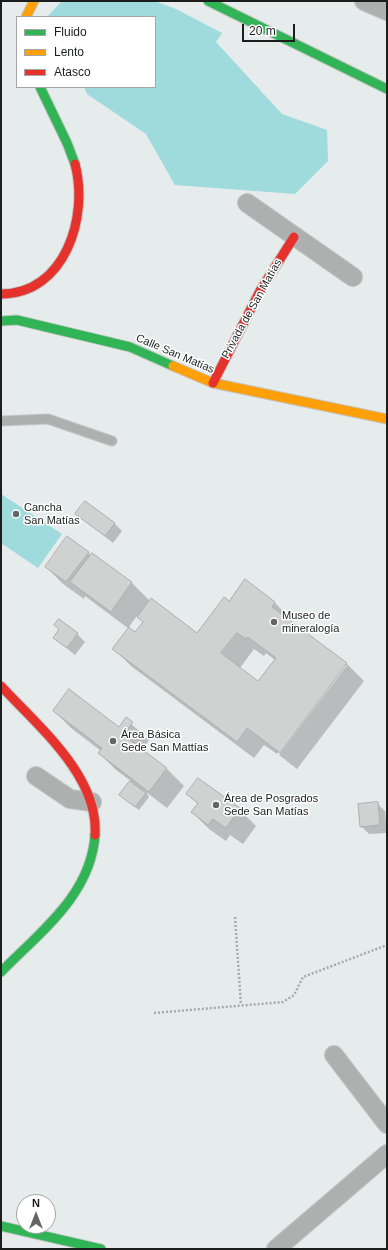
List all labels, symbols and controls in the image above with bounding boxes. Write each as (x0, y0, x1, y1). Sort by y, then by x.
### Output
legend (16, 16, 156, 88)
scale bar (244, 16, 297, 42)
text: 20 m (249, 24, 276, 38)
text: Fluido (54, 25, 87, 39)
text: Lento (54, 45, 84, 59)
text: Atasco (54, 65, 91, 79)
street label: Privada de San Matías (219, 257, 285, 361)
street label: Calle San Matías (134, 332, 216, 376)
place label: Cancha San Matías (24, 501, 80, 527)
marker: Cancha San Matías (11, 509, 21, 519)
place label: Museo de mineralogía (282, 609, 339, 635)
marker: Museo de mineralogía (269, 617, 279, 627)
place label: Área Básica Sede San Mattías (121, 728, 208, 754)
marker: Área Básica Sede San Mattías (108, 736, 118, 746)
place label: Área de Posgrados Sede San Matías (224, 792, 318, 818)
marker: Área de Posgrados Sede San Matías (211, 800, 221, 810)
north arrow (16, 1194, 56, 1234)
text: N (32, 1197, 40, 1209)

